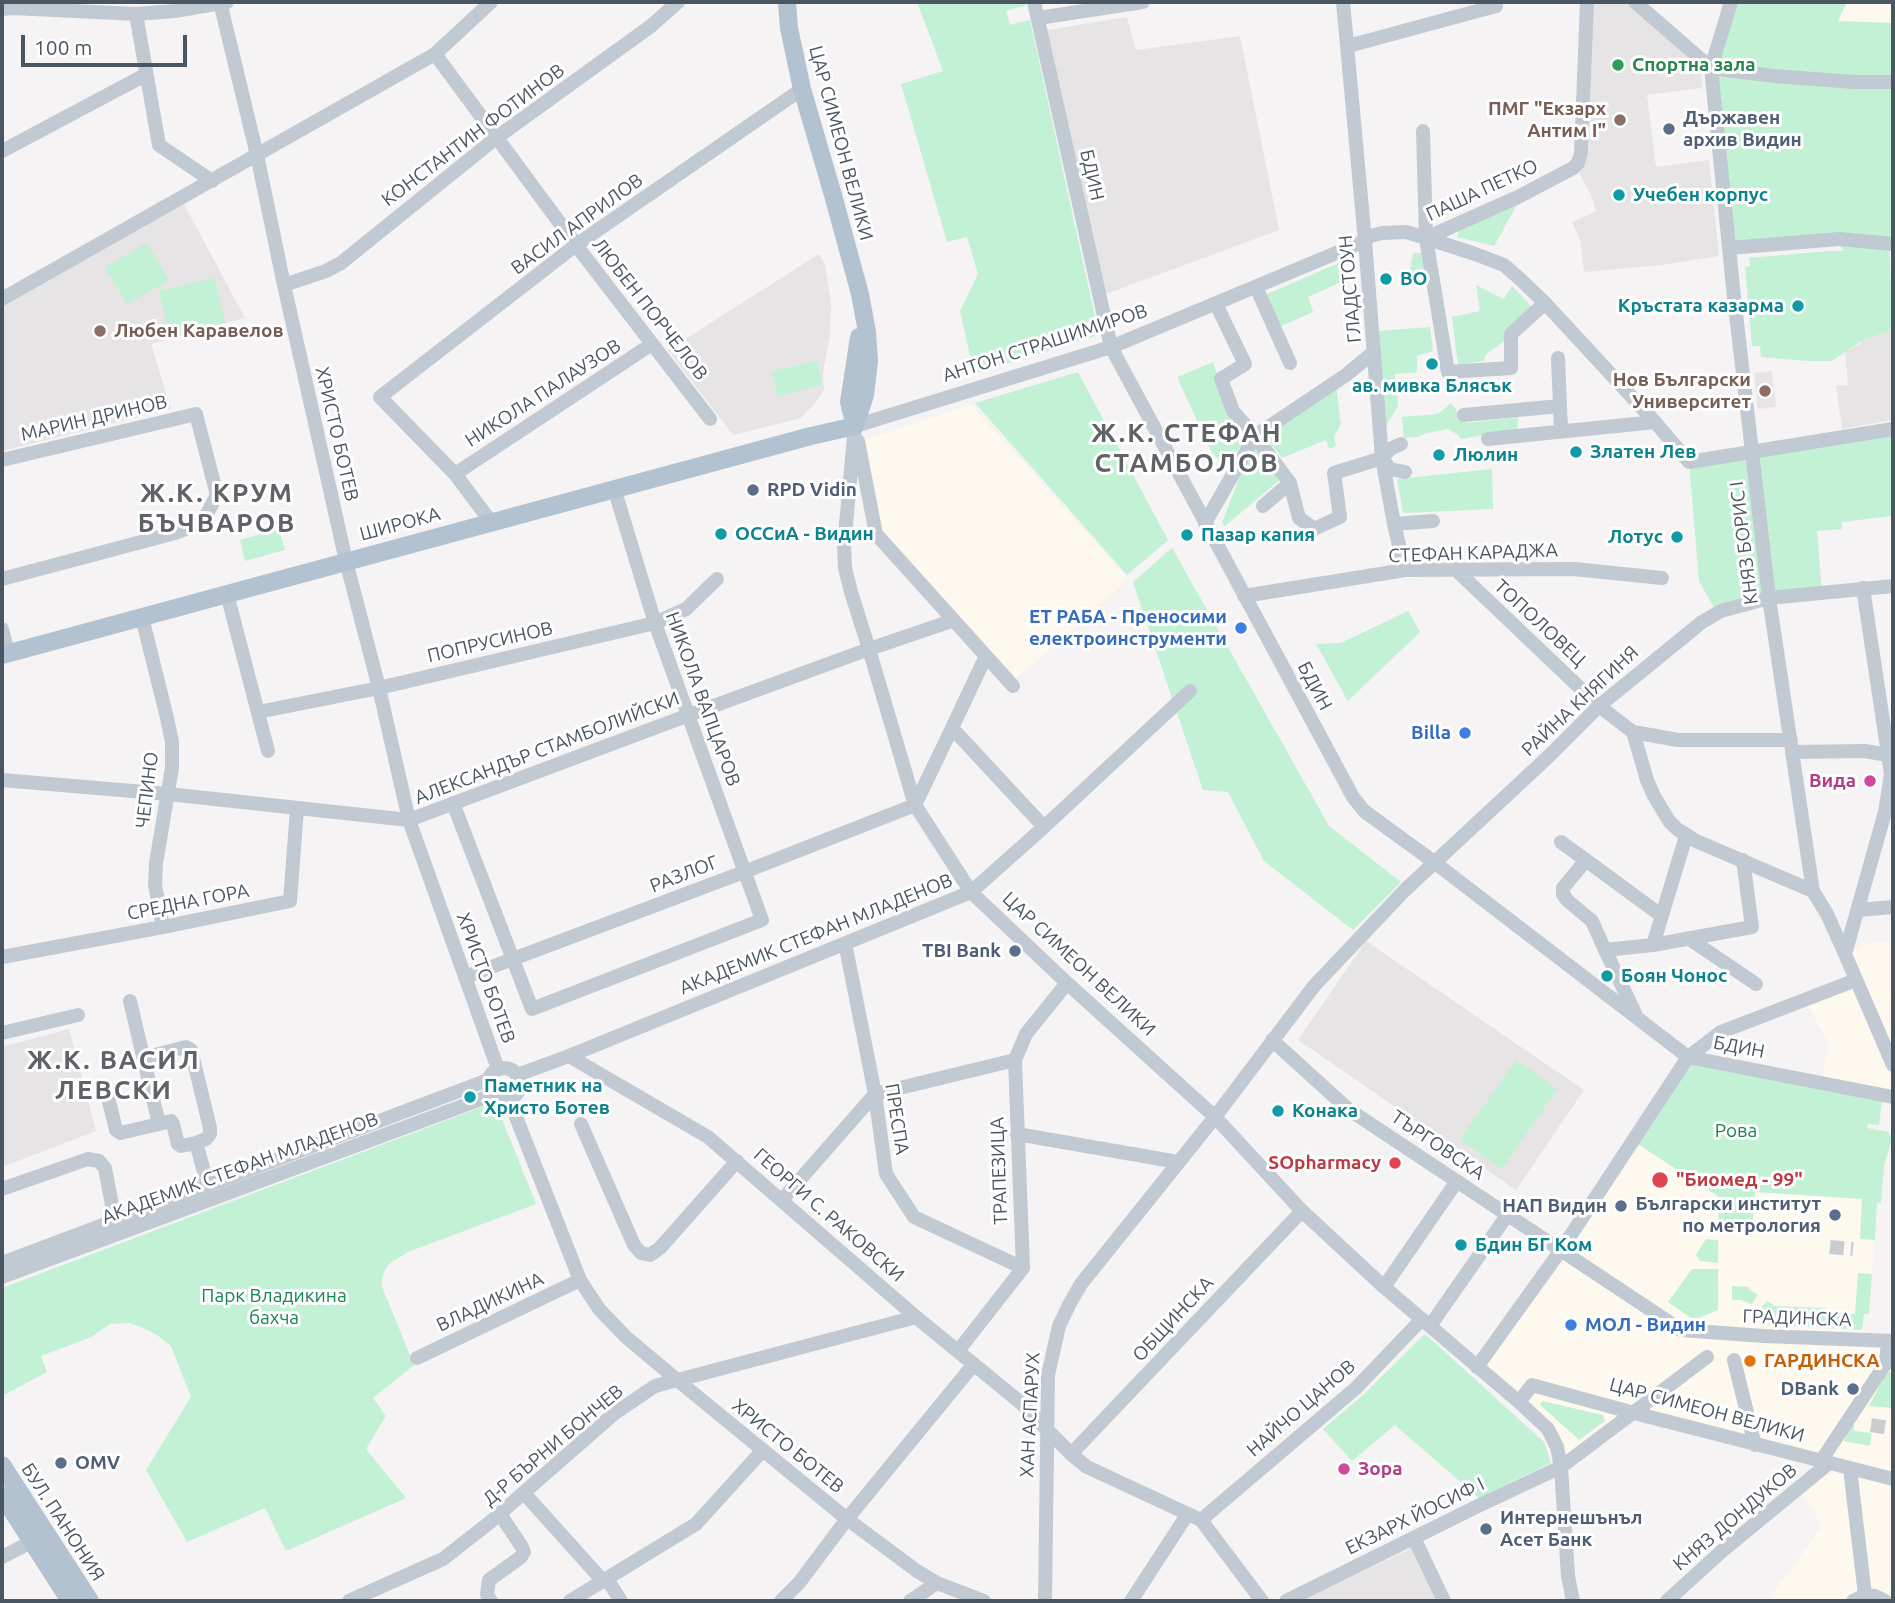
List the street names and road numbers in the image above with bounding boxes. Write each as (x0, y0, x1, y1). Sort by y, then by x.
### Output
street label: ЦАР СИМЕОН ВЕЛИКИ (804, 43, 878, 243)
street label: КОНСТАНТИН ФОТИНОВ (377, 59, 569, 211)
street label: БДИН (1075, 147, 1109, 203)
street label: ПАША ПЕТКО (1422, 154, 1542, 226)
street label: ВАСИЛ АПРИЛОВ (507, 169, 647, 279)
street label: ЛЮБЕН ПОРЧЕЛОВ (587, 233, 713, 385)
street label: ГЛАДСТОУН (1334, 234, 1366, 344)
street label: АНТОН СТРАШИМИРОВ (940, 299, 1150, 387)
street label: НИКОЛА ПАЛАУЗОВ (461, 334, 625, 452)
street label: ХРИСТО БОТЕВ (310, 365, 364, 503)
street label: МАРИН ДРИНОВ (19, 390, 169, 446)
street label: КНЯЗ БОРИС I (1725, 480, 1763, 606)
street label: ШИРОКА (357, 502, 443, 546)
street label: СТЕФАН КАРАДЖА (1388, 539, 1558, 567)
street label: ТОПОЛОВЕЦ (1490, 575, 1590, 671)
street label: НИКОЛА ВАПЦАРОВ (661, 609, 745, 789)
street label: ПОПРУСИНОВ (425, 616, 555, 668)
street label: РАЙНА КНЯГИНЯ (1517, 641, 1643, 761)
street label: БДИН (1293, 658, 1337, 714)
street label: АЛЕКСАНДЪР СТАМБОЛИЙСКИ (411, 687, 683, 809)
street label: ЧЕПИНО (131, 750, 163, 830)
street label: РАЗЛОГ (647, 851, 721, 897)
street label: АКАДЕМИК СТЕФАН МЛАДЕНОВ (676, 869, 956, 999)
street label: СРЕДНА ГОРА (125, 879, 251, 925)
street label: ЦАР СИМЕОН ВЕЛИКИ (998, 887, 1160, 1041)
street label: ХРИСТО БОТЕВ (452, 910, 520, 1046)
street label: БДИН (1711, 1031, 1767, 1063)
street label: ПРЕСПА (880, 1082, 914, 1156)
street label: ТЪРГОВСКА (1387, 1105, 1489, 1185)
street label: АКАДЕМИК СТЕФАН МЛАДЕНОВ (99, 1107, 381, 1229)
street label: ТРАПЕЗИЦА (986, 1117, 1012, 1225)
street label: ГЕОРГИ С. РАКОВСКИ (749, 1143, 909, 1287)
street label: ВЛАДИКИНА (433, 1267, 547, 1337)
street label: ОБЩИНСКА (1128, 1272, 1218, 1366)
street label: ГРАДИНСКА (1742, 1305, 1852, 1331)
street label: ХАН АСПАРУХ (1015, 1352, 1045, 1478)
street label: НАЙЧО ЦАНОВ (1242, 1355, 1360, 1461)
street label: ЦАР СИМЕОН ВЕЛИКИ (1607, 1373, 1807, 1447)
street label: Д-Р БЪРНИ БОНЧЕВ (478, 1380, 628, 1510)
street label: ХРИСТО БОТЕВ (727, 1394, 849, 1498)
street label: БУЛ. ПАНОНИЯ (16, 1459, 110, 1585)
street label: КНЯЗ ДОНДУКОВ (1668, 1459, 1802, 1575)
street label: ЕКЗАРХ ЙОСИФ I (1342, 1472, 1488, 1560)

